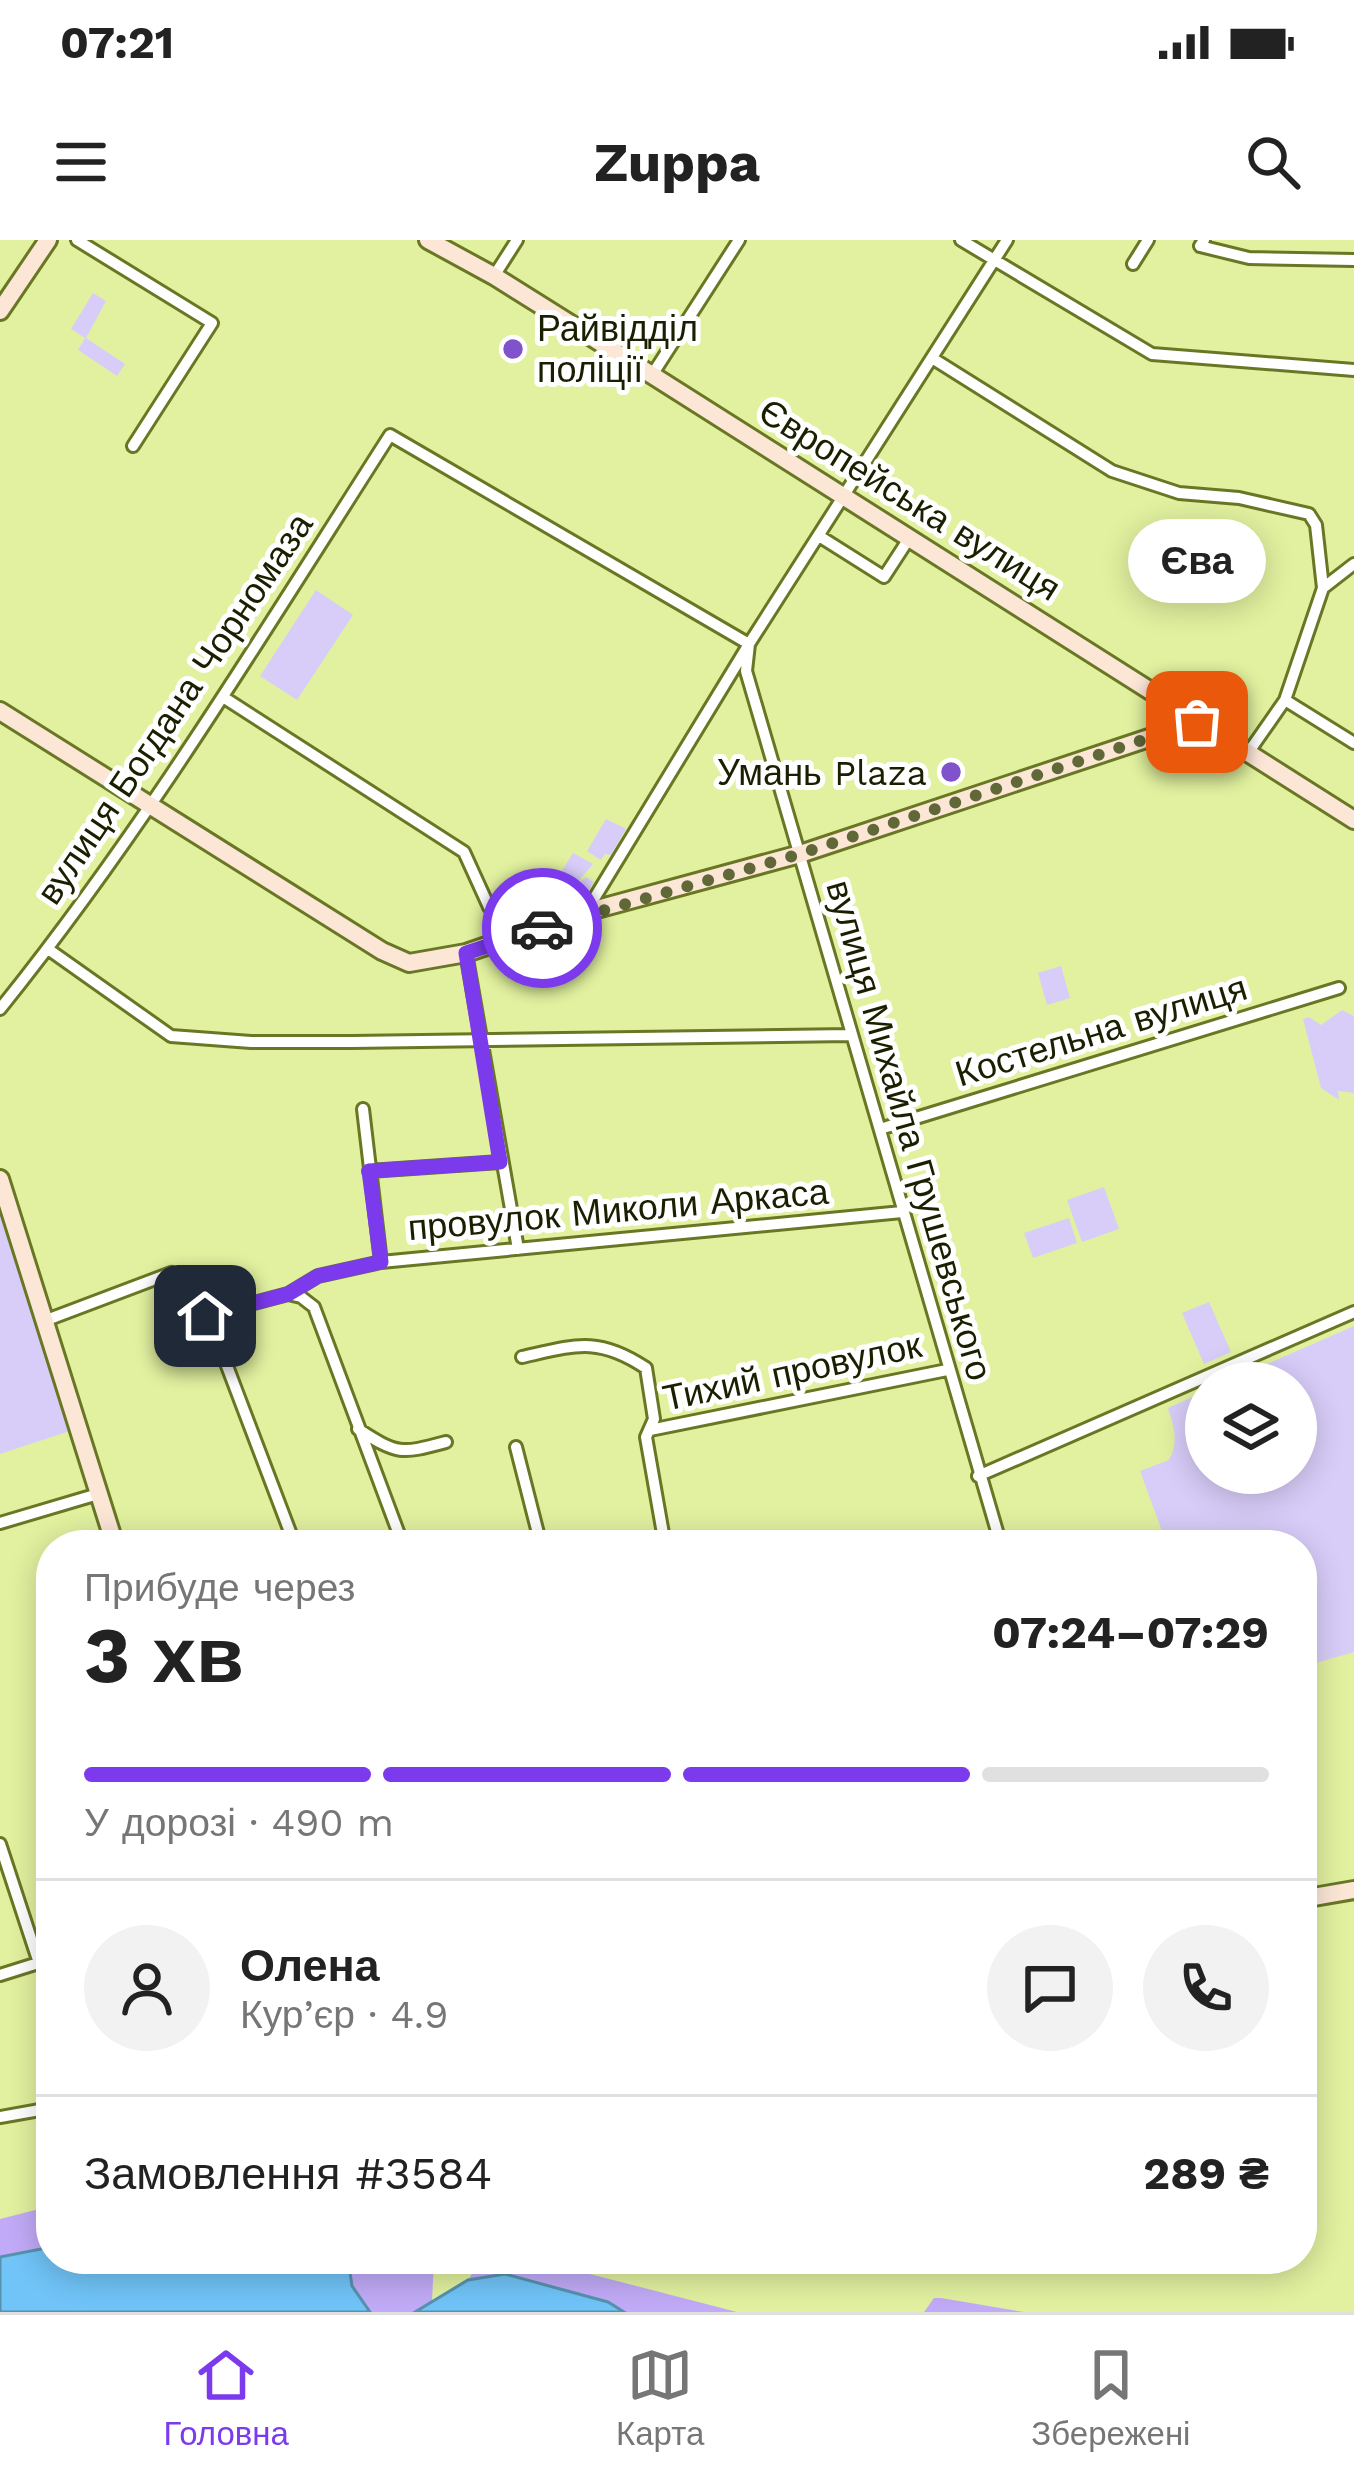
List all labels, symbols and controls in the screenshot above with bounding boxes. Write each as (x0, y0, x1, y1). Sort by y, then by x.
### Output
text: 07:21 (60, 16, 174, 69)
icon: menu (48, 129, 114, 195)
icon: search (1240, 129, 1306, 195)
text: Zuppa (594, 131, 760, 194)
place label: Райвідділ поліції (537, 308, 698, 391)
marker: Райвідділ поліції (500, 336, 526, 362)
street label: Європейська вулиця (751, 390, 1068, 610)
street label: вулиця Богдана Чорномаза (28, 504, 322, 912)
callout: Єва (1128, 518, 1266, 602)
text: Єва (1161, 538, 1233, 583)
pin (1146, 671, 1248, 773)
icon: bag (1164, 689, 1230, 755)
place label: Умань Plaza (717, 752, 927, 794)
marker: Умань Plaza (938, 759, 964, 785)
courier (482, 868, 602, 988)
street label: вулиця Михайла Грушевського (817, 875, 1001, 1385)
icon: car (509, 895, 575, 961)
street label: Костельна вулиця (950, 967, 1252, 1095)
street label: провулок Миколи Аркаса (406, 1171, 831, 1249)
pin (154, 1265, 256, 1367)
icon: home (172, 1283, 238, 1349)
street label: Тихий провулок (659, 1324, 926, 1420)
map controls (1185, 1362, 1317, 1494)
button: layers (1185, 1362, 1317, 1494)
text: Прибуде через (84, 1565, 355, 1610)
text: 07:24–07:29 (992, 1606, 1269, 1659)
text: 3 хв (84, 1609, 244, 1701)
text: У дорозі · 490 m (84, 1800, 394, 1845)
button: person (84, 1925, 210, 2051)
button: chat (987, 1925, 1113, 2051)
button: phone (1143, 1925, 1269, 2051)
text: Олена (240, 1939, 380, 1992)
text: Кур’єр · 4.9 (240, 1992, 448, 2037)
text: Замовлення #3584 (84, 2147, 492, 2200)
text: 289 ₴ (1143, 2147, 1269, 2200)
tab: Головна (164, 2342, 289, 2453)
tab: Карта (616, 2342, 704, 2453)
tab: Збережені (1031, 2342, 1190, 2453)

